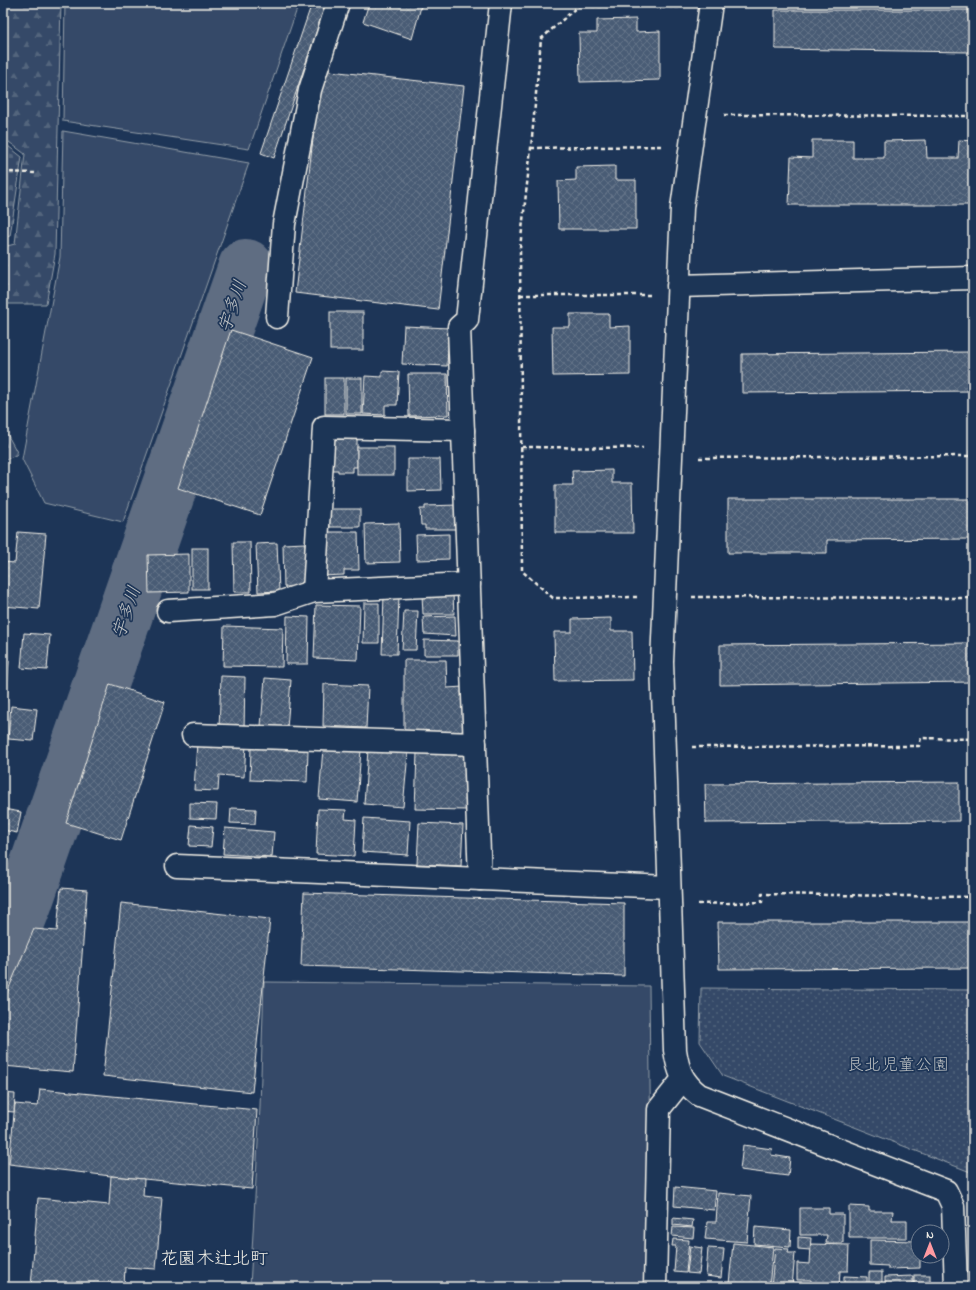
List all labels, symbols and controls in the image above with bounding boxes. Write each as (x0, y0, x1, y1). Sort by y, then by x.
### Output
water label: 宇多川 (213, 277, 255, 336)
water label: 宇多川 (107, 583, 149, 642)
park label: 艮北児童公園 (847, 1053, 949, 1078)
north arrow (910, 1224, 950, 1264)
text: N (926, 1227, 934, 1243)
district label: 花園木辻北町 (160, 1247, 268, 1273)

